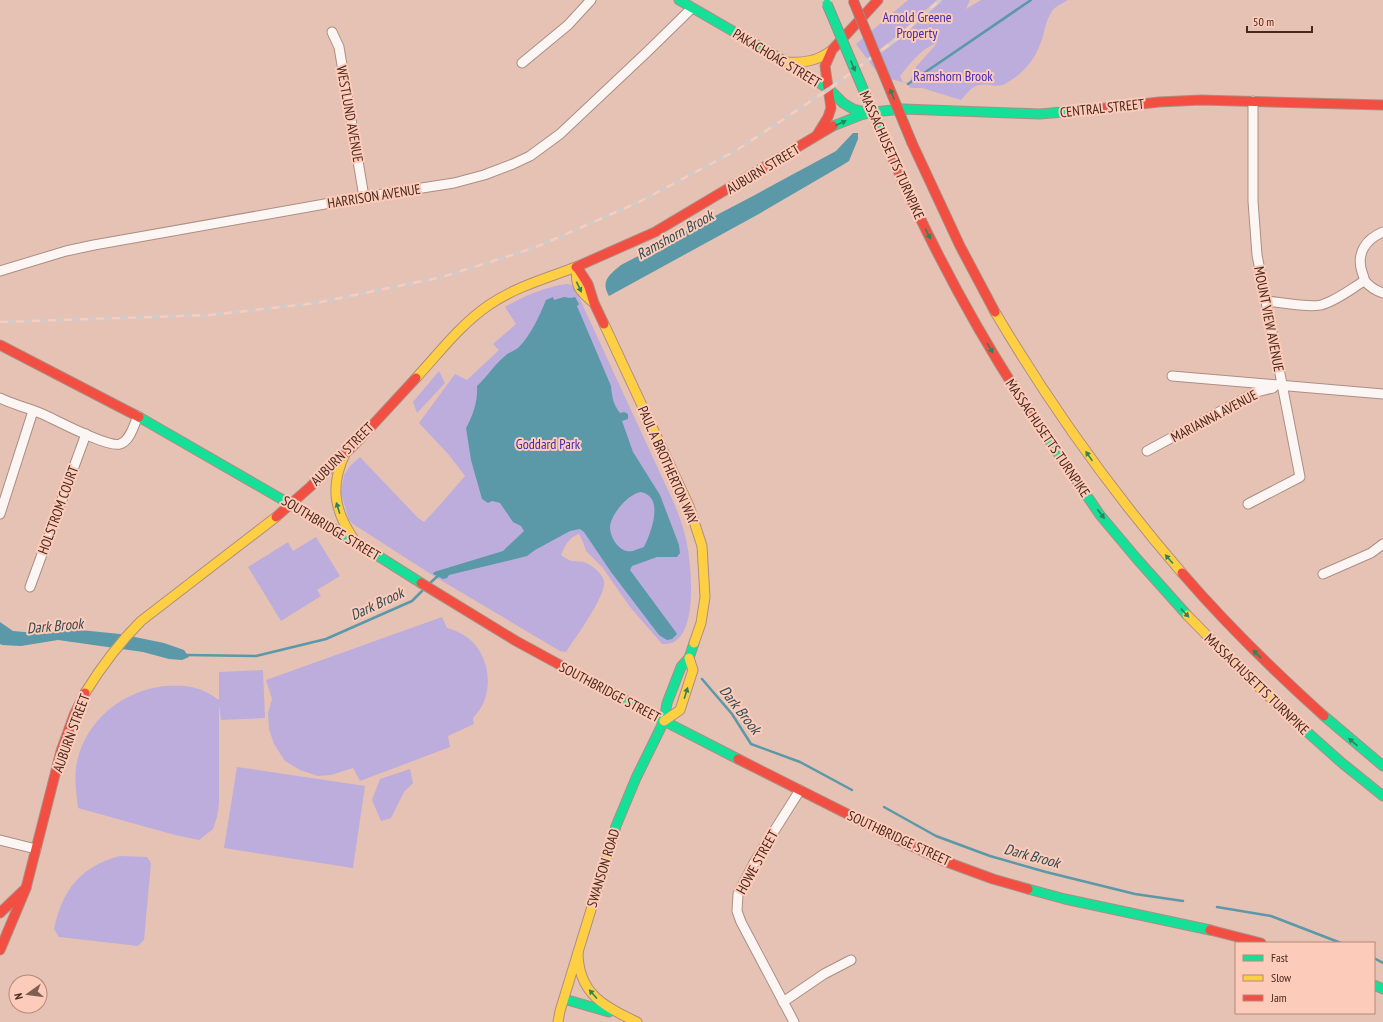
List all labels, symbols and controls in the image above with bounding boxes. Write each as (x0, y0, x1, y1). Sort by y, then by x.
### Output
park label: Arnold Greene Property (882, 8, 952, 42)
scale bar (1247, 8, 1312, 34)
text: 50 m (1253, 14, 1274, 29)
street label: PAKACHOAG STREET (730, 25, 825, 92)
one-way arrow (850, 60, 856, 71)
street label: WESTLUND AVENUE (333, 64, 367, 164)
park label: Ramshorn Brook (913, 67, 993, 85)
street label: MASSACHUSETTS TURNPIKE (856, 88, 928, 222)
one-way arrow (889, 88, 895, 99)
street label: CENTRAL STREET (1059, 95, 1146, 121)
one-way arrow (836, 120, 847, 126)
street label: AUBURN STREET (723, 140, 804, 198)
street label: HARRISON AVENUE (326, 180, 422, 212)
water label: Ramshorn Brook (633, 205, 718, 263)
one-way arrow (925, 228, 931, 240)
street label: MOUNT VIEW AVENUE (1250, 265, 1288, 373)
one-way arrow (576, 282, 582, 293)
one-way arrow (986, 342, 993, 354)
street label: MASSACHUSETTS TURNPIKE (1002, 375, 1094, 501)
street label: MARIANNA AVENUE (1168, 386, 1260, 446)
street label: PAUL A BROTHERTON WAY (634, 403, 702, 527)
street label: AUBURN STREET (307, 418, 378, 489)
park label: Goddard Park (516, 435, 581, 453)
one-way arrow (1085, 451, 1093, 461)
street label: HOLSTROM COURT (34, 463, 83, 557)
street label: SOUTHBRIDGE STREET (278, 492, 384, 565)
one-way arrow (335, 501, 341, 513)
one-way arrow (1096, 509, 1105, 520)
one-way arrow (1164, 553, 1173, 564)
water label: Dark Brook (347, 582, 408, 624)
one-way arrow (1181, 608, 1190, 618)
water label: Dark Brook (26, 613, 86, 637)
street label: MASSACHUSETTS TURNPIKE (1201, 629, 1313, 739)
one-way arrow (1252, 649, 1262, 659)
street label: SOUTHBRIDGE STREET (556, 658, 664, 727)
water label: Dark Brook (715, 682, 767, 740)
one-way arrow (683, 687, 689, 699)
street label: AUBURN STREET (48, 691, 94, 775)
one-way arrow (1347, 737, 1358, 746)
street label: SOUTHBRIDGE STREET (845, 806, 954, 870)
street label: HOWE STREET (732, 826, 782, 897)
street label: SWANSON ROAD (583, 827, 623, 909)
water label: Dark Brook (1002, 839, 1064, 873)
legend (1235, 942, 1375, 1014)
text: Fast (1271, 950, 1289, 965)
text: Slow (1271, 970, 1292, 985)
north arrow (8, 974, 48, 1014)
one-way arrow (588, 989, 597, 1000)
text: Jam (1270, 990, 1287, 1005)
text: N (11, 992, 26, 1001)

